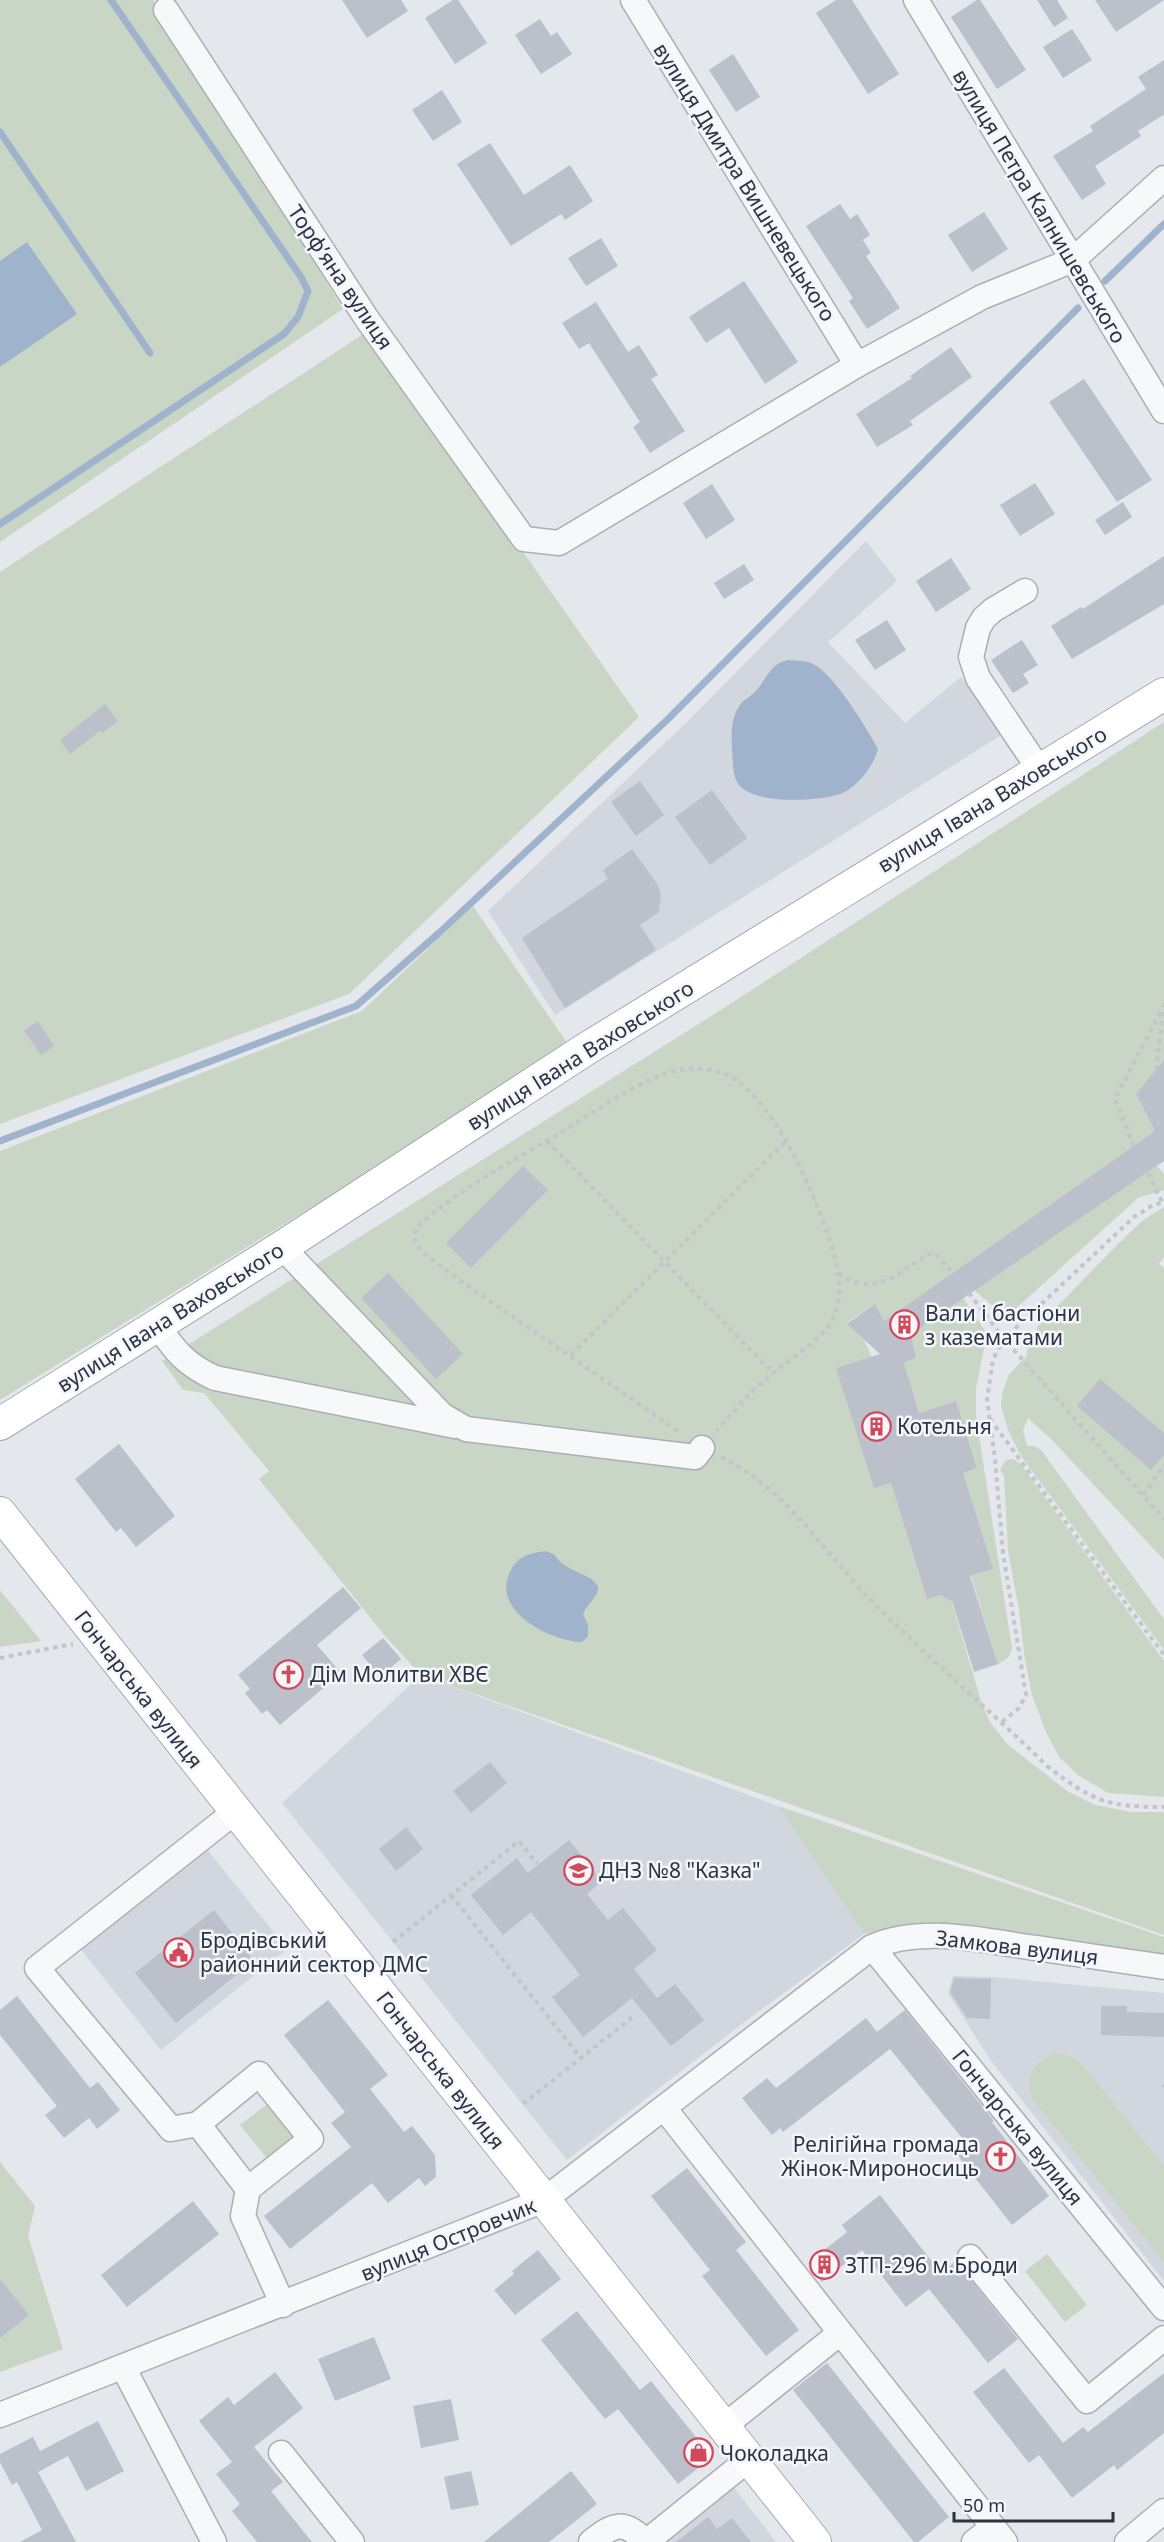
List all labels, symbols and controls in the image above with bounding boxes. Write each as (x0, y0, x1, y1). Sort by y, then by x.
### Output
street label: вулиця Дмитра Вишневецького (647, 37, 843, 327)
street label: вулиця Петра Калнишевського (947, 64, 1133, 348)
street label: Торфʼяна вулиця (282, 199, 400, 355)
street label: вулиця Івана Ваховського (872, 719, 1112, 879)
street label: вулиця Івана Ваховського (461, 974, 699, 1136)
street label: вулиця Івана Ваховського (51, 1236, 289, 1398)
place label: Вали і бастіони з казематами (925, 1299, 1080, 1351)
building icon: Вали і бастіони з казематами (888, 1309, 920, 1341)
building icon: Котельня (860, 1410, 892, 1442)
place label: Котельня (897, 1412, 992, 1440)
street label: Гончарська вулиця (68, 1604, 210, 1774)
church icon: Дім Молитви ХВЄ (273, 1658, 305, 1690)
place label: Дім Молитви ХВЄ (310, 1660, 489, 1688)
school or university icon: ДНЗ №8 "Казка" (562, 1854, 594, 1886)
place label: ДНЗ №8 "Казка" (599, 1856, 761, 1884)
street label: Замкова вулиця (934, 1923, 1100, 1971)
place label: Бродівський районний сектор ДМС (200, 1926, 428, 1978)
public building icon: Бродівський районний сектор ДМС (163, 1936, 195, 1968)
street label: Гончарська вулиця (370, 1985, 512, 2155)
street label: Гончарська вулиця (946, 2043, 1090, 2211)
place label: Релігійна громада Жінок-Мироносиць (781, 2130, 979, 2182)
church icon: Релігійна громада Жінок-Мироносиць (984, 2140, 1016, 2172)
street label: вулиця Островчик (356, 2191, 540, 2287)
building icon: ЗТП-296 м.Броди (808, 2249, 840, 2281)
place label: ЗТП-296 м.Броди (845, 2251, 1018, 2279)
shop icon: Чоколадка (683, 2437, 715, 2469)
place label: Чоколадка (720, 2439, 829, 2467)
scale bar (954, 2485, 1113, 2523)
text: 50 m (963, 2493, 1005, 2517)

